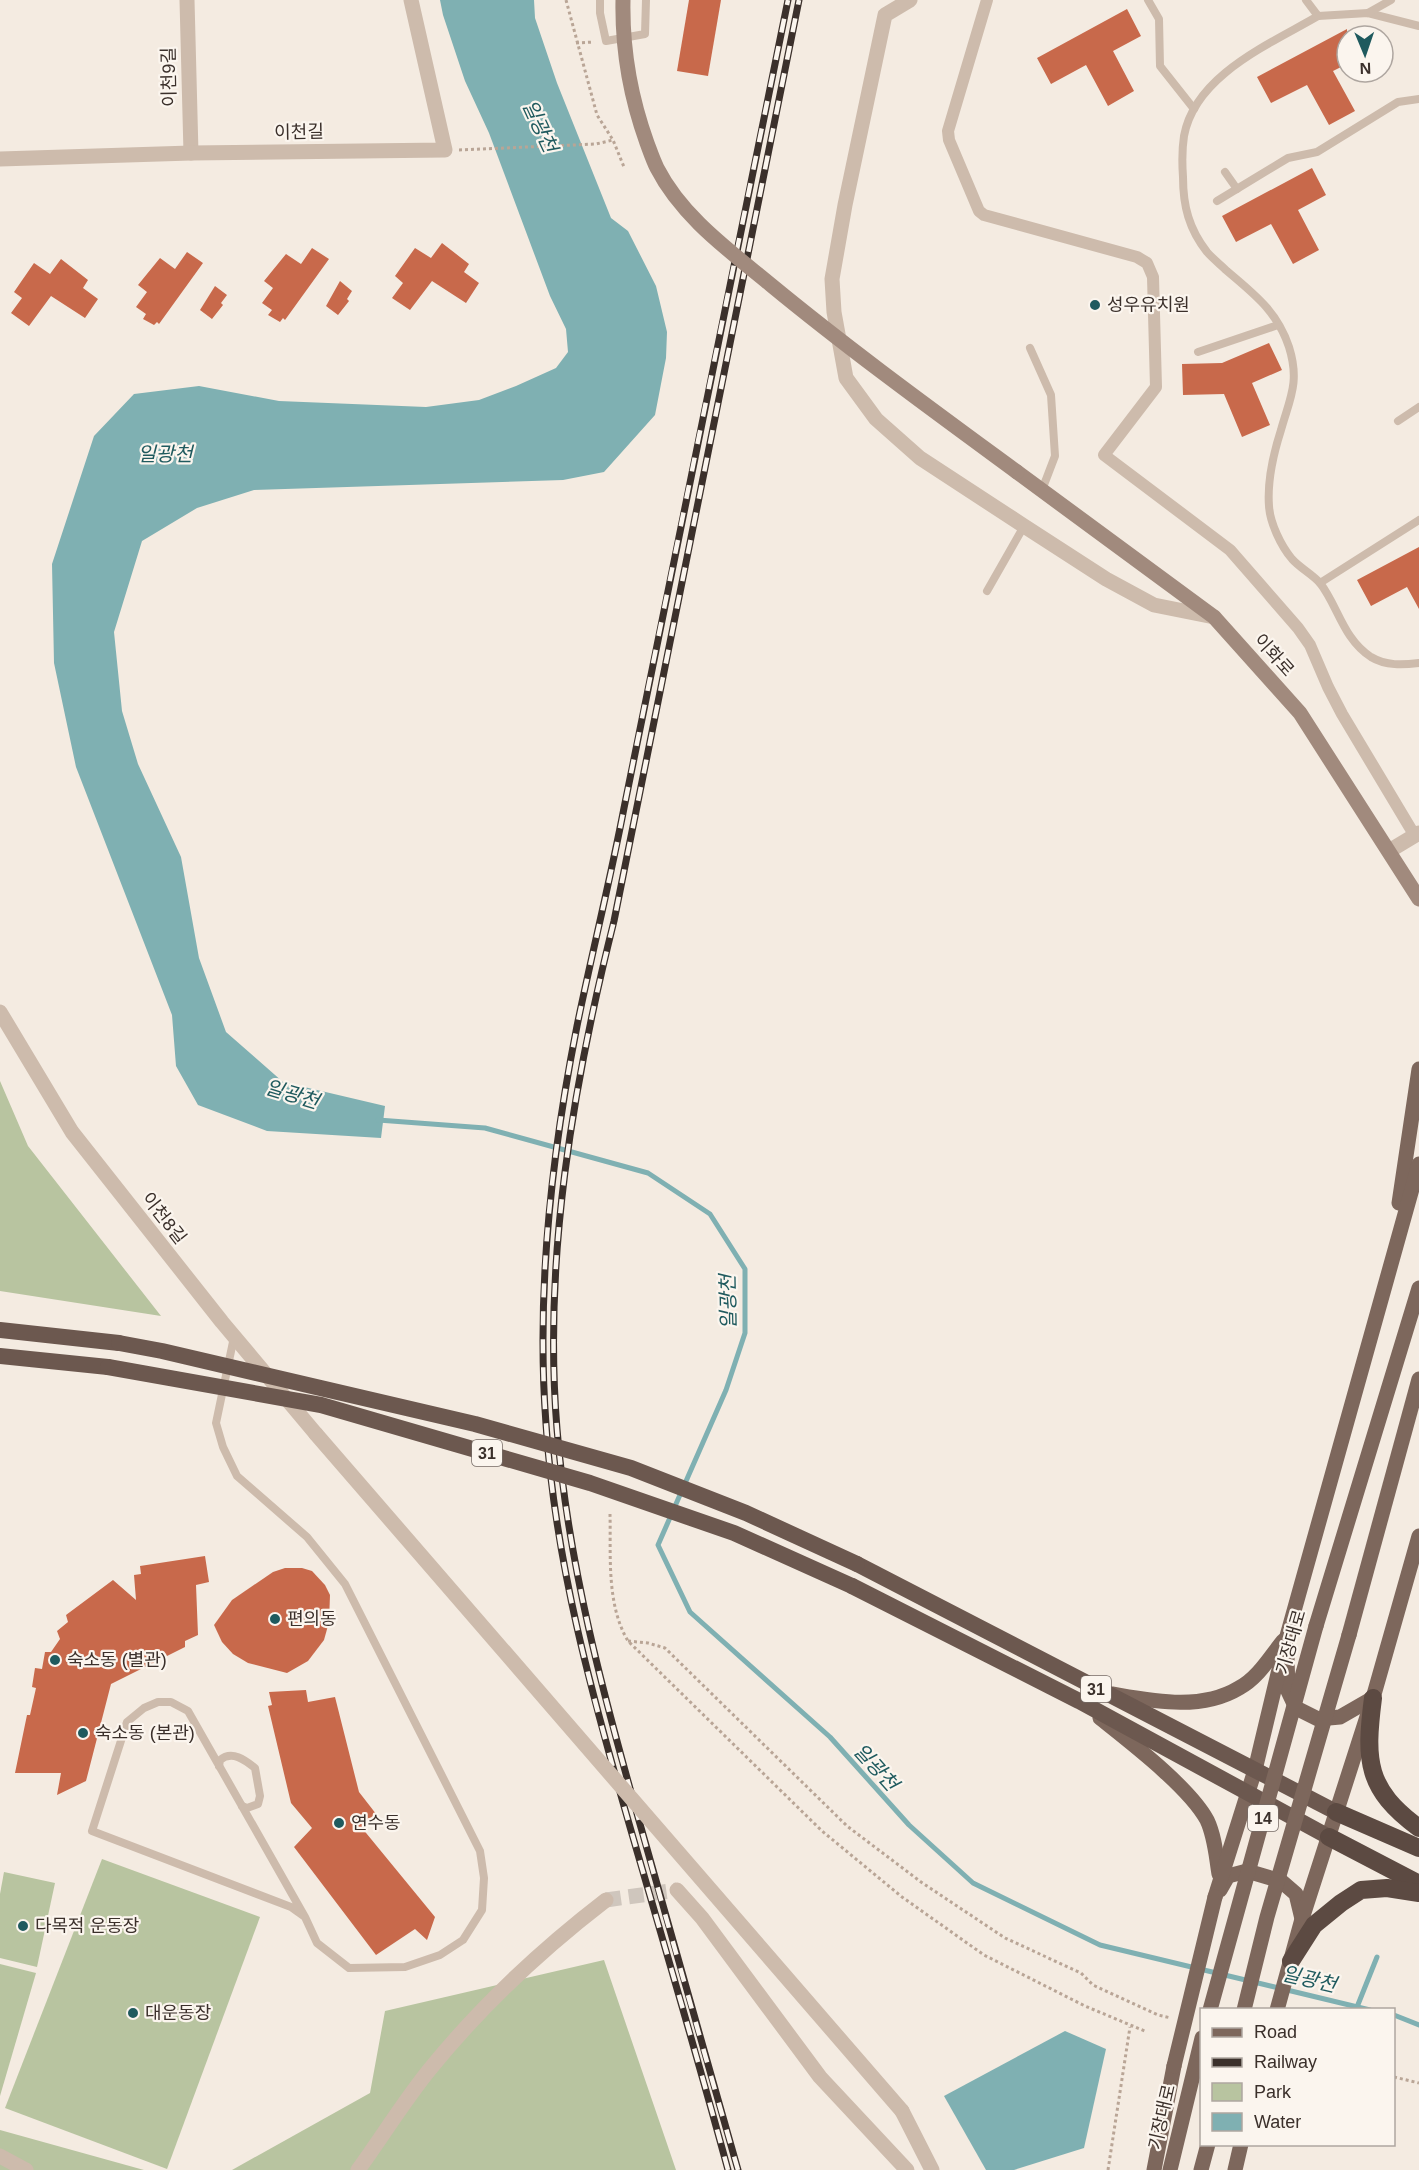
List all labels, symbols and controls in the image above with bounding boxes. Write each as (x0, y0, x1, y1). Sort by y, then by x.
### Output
north arrow (1335, 24, 1395, 84)
street label: 이천9길 (158, 47, 180, 107)
text: N (1359, 60, 1372, 77)
water label: 일광천 (518, 96, 563, 158)
street label: 이천길 (274, 122, 324, 142)
place label: 성우유치원 (1107, 295, 1190, 315)
marker: 성우유치원 (1088, 298, 1102, 312)
water label: 일광천 (137, 443, 195, 465)
street label: 이화로 (1250, 630, 1298, 680)
water label: 일광천 (262, 1075, 324, 1113)
street label: 이천8길 (138, 1188, 190, 1248)
water label: 일광천 (716, 1272, 739, 1330)
road number: 31 (472, 1440, 502, 1466)
street label: 기장대로 (1272, 1607, 1310, 1677)
place label: 편의동 (287, 1609, 337, 1629)
marker: 편의동 (268, 1612, 282, 1626)
place label: 숙소동 (별관) (67, 1650, 167, 1670)
marker: 숙소동 (별관) (48, 1653, 62, 1667)
road number: 31 (1081, 1676, 1111, 1702)
place label: 숙소동 (본관) (95, 1723, 195, 1743)
marker: 숙소동 (본관) (76, 1726, 90, 1740)
water label: 일광천 (849, 1739, 904, 1797)
road number: 14 (1248, 1805, 1278, 1831)
place label: 연수동 (351, 1813, 401, 1833)
marker: 연수동 (332, 1816, 346, 1830)
place label: 다목적 운동장 (35, 1916, 139, 1936)
marker: 다목적 운동장 (16, 1919, 30, 1933)
water label: 일광천 (1280, 1962, 1341, 1997)
place label: 대운동장 (145, 2003, 211, 2023)
marker: 대운동장 (126, 2006, 140, 2020)
legend (1200, 2008, 1395, 2146)
text: Road (1254, 2022, 1297, 2042)
text: Railway (1254, 2052, 1317, 2072)
street label: 기장대로 (1145, 2082, 1179, 2152)
text: Park (1254, 2082, 1292, 2102)
text: Water (1254, 2112, 1301, 2132)

